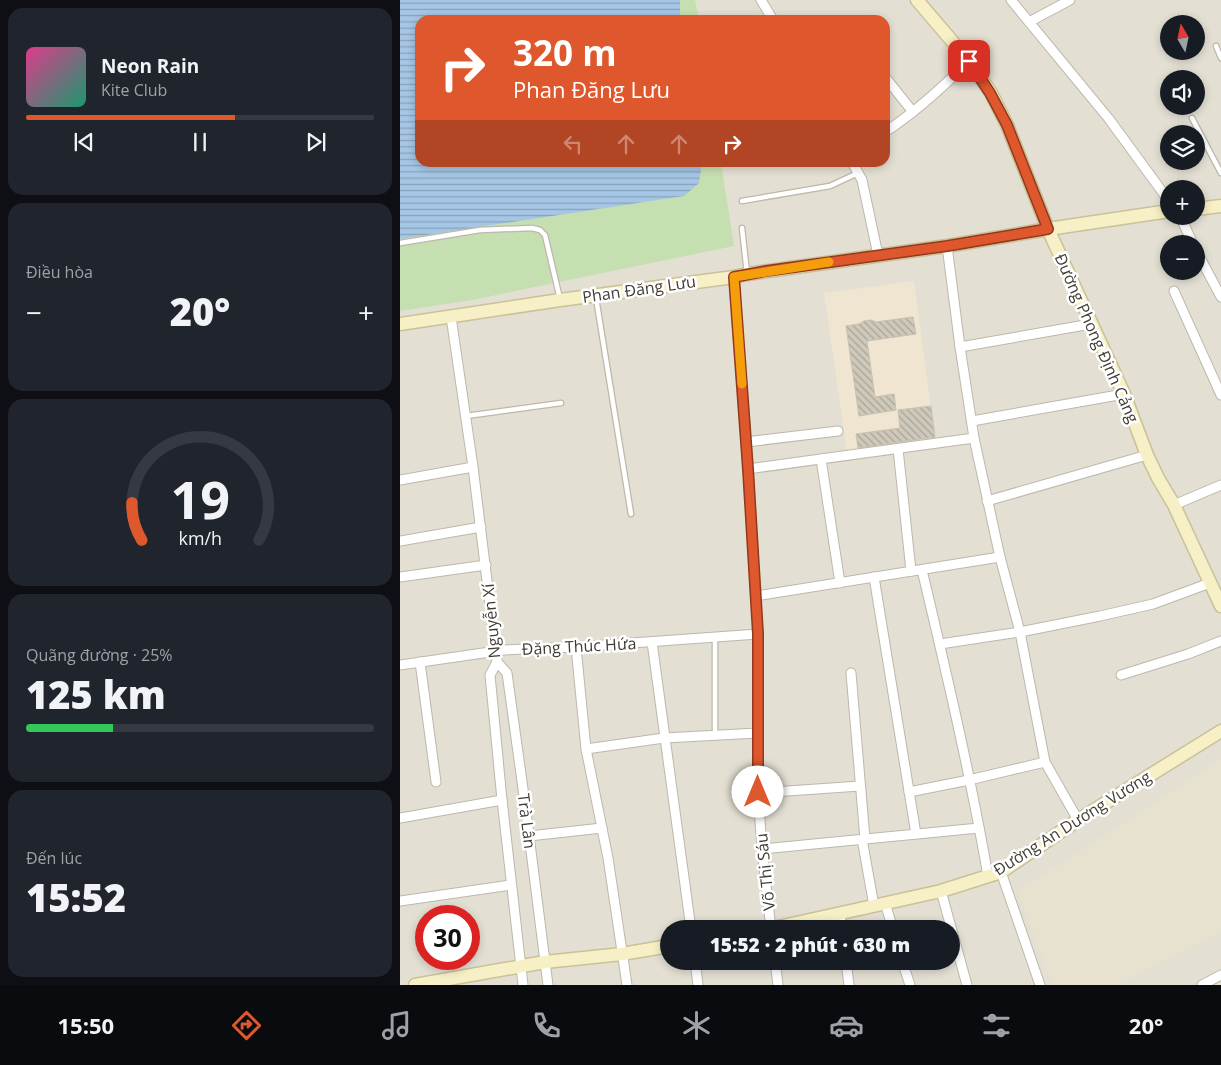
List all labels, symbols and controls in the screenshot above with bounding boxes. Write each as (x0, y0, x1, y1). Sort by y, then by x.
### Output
north arrow (1160, 15, 1205, 60)
map controls (1160, 15, 1205, 280)
text: 320 m (513, 29, 617, 76)
icon: right (430, 35, 495, 100)
pin (948, 40, 990, 82)
icon: arrive (955, 47, 983, 75)
text: Neon Rain (101, 53, 199, 79)
button: sound (1160, 70, 1205, 115)
text: Phan Đăng Lưu (513, 74, 670, 104)
text: Kite Club (101, 79, 167, 101)
button: layers (1160, 125, 1205, 170)
icon: previous (70, 128, 98, 156)
icon: pause (186, 128, 214, 156)
icon: next (302, 128, 330, 156)
icon: left (559, 130, 587, 158)
icon: ahead (612, 130, 640, 158)
icon: ahead (665, 130, 693, 158)
icon: right (718, 130, 746, 158)
button: + (1160, 180, 1205, 225)
button: − (1160, 235, 1205, 280)
street label: Đường Phong Định Cảng (1050, 250, 1144, 426)
text: Điều hòa (26, 261, 93, 283)
street label: Phan Đăng Lưu (581, 270, 697, 308)
text: 20° (170, 285, 230, 337)
text: − (26, 293, 42, 331)
text: + (358, 293, 374, 331)
text: 19 (170, 463, 230, 534)
text: km/h (178, 526, 222, 550)
street label: Nguyễn Xí (477, 582, 505, 659)
street label: Đặng Thúc Hứa (521, 632, 637, 660)
text: Quãng đường · 25% (26, 644, 173, 666)
text: 125 km (26, 668, 166, 720)
position arrow (731, 765, 783, 817)
street label: Đường An Dương Vương (989, 765, 1155, 880)
street label: Trà Lân (513, 792, 541, 850)
street label: Võ Thị Sáu (750, 832, 780, 912)
text: Đến lúc (26, 847, 82, 869)
text: 15:52 (26, 871, 126, 923)
speed limit sign: 30 (415, 905, 480, 970)
text: 15:52 · 2 phút · 630 m (710, 932, 910, 958)
icon: directions (229, 1008, 264, 1043)
icon: music (379, 1008, 414, 1043)
icon: phone (529, 1008, 564, 1043)
icon: climate (679, 1008, 714, 1043)
icon: car (829, 1008, 864, 1043)
icon: filters (979, 1008, 1014, 1043)
text: 15:50 (57, 1010, 114, 1040)
text: 20° (1129, 1010, 1163, 1040)

